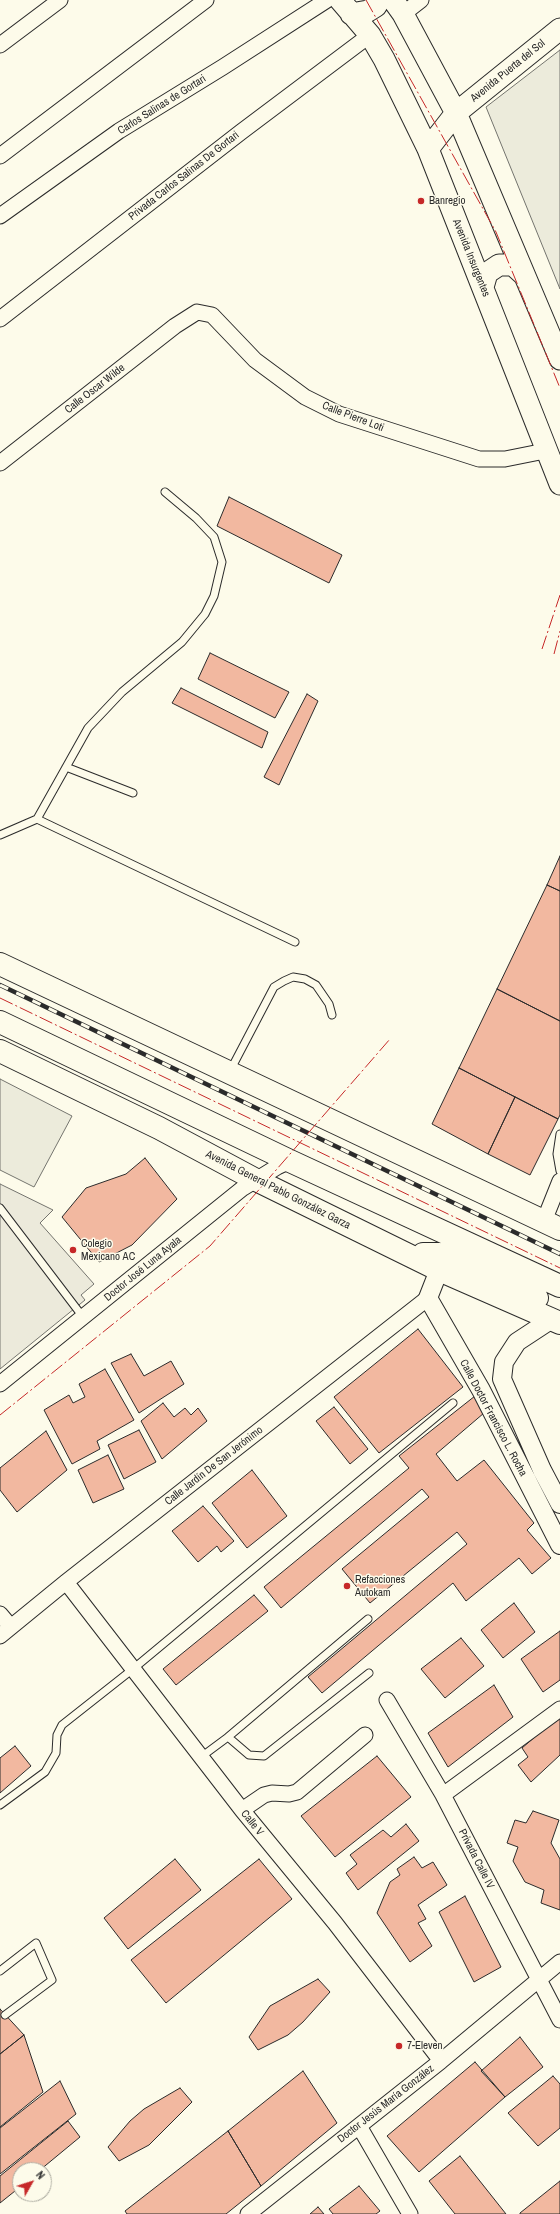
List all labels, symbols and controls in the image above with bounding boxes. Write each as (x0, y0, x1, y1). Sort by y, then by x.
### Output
street label: Avenida Puerta del Sol (468, 37, 548, 105)
street label: Carlos Salinas de Gortari (115, 72, 209, 138)
street label: Privada Carlos Salinas De Gortari (126, 129, 242, 223)
place label: Banregio (429, 194, 466, 208)
marker: Banregio (416, 196, 426, 206)
street label: Avenida Insurgentes (449, 217, 493, 299)
street label: Calle Oscar Wilde (62, 361, 128, 417)
street label: Calle Pierre Loti (320, 399, 386, 435)
street label: Avenida General Pablo González Garza (203, 1148, 353, 1232)
street label: Doctor José Luna Ayala (102, 1234, 184, 1304)
place label: Colegio Mexicano AC (81, 1237, 135, 1263)
marker: Colegio Mexicano AC (68, 1245, 78, 1255)
street label: Calle Doctor Francisco L. Rocha (457, 1357, 529, 1479)
street label: Calle Jardín De San Jerónimo (162, 1424, 266, 1508)
place label: Refacciones Autokam (355, 1573, 405, 1599)
marker: Refacciones Autokam (342, 1581, 352, 1591)
street label: Calle V (238, 1808, 266, 1838)
street label: Privada Calle IV (455, 1827, 497, 1891)
place label: 7-Eleven (407, 2039, 443, 2053)
marker: 7-Eleven (394, 2041, 404, 2051)
street label: Doctor Jesús María González (335, 2062, 437, 2146)
north arrow (12, 2162, 52, 2202)
text: N (33, 2168, 48, 2182)

